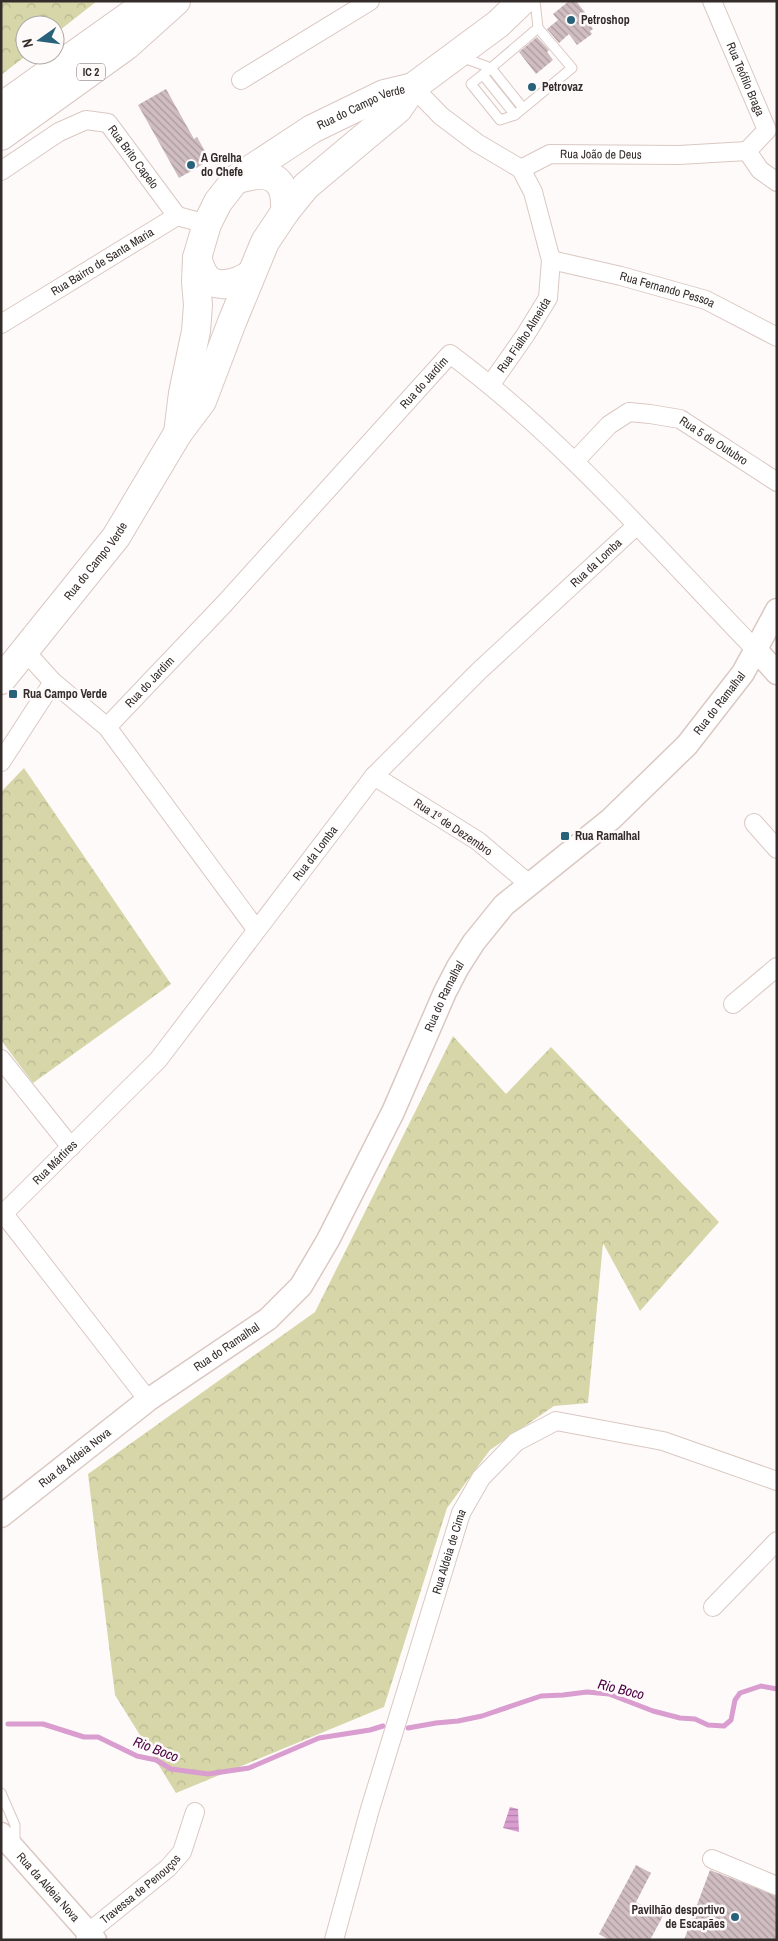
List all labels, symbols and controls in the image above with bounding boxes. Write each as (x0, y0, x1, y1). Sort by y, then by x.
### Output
place label: Petroshop (581, 12, 630, 28)
marker: Petroshop (565, 14, 577, 26)
north arrow (15, 15, 65, 65)
text: N (18, 37, 37, 49)
street label: Rua Teófilo Braga (723, 40, 768, 119)
road number: IC 2 (77, 64, 105, 80)
place label: Petrovaz (542, 79, 583, 95)
street label: Rua do Campo Verde (314, 81, 407, 133)
marker: Petrovaz (526, 81, 538, 93)
street label: Rua Brito Capelo (104, 122, 162, 192)
street label: Rua João de Deus (560, 146, 642, 163)
place label: A Grelha do Chefe (201, 150, 244, 180)
marker: A Grelha do Chefe (185, 159, 197, 171)
street label: Rua Bairro de Santa Maria (48, 224, 157, 299)
street label: Rua Fernando Pessoa (618, 268, 718, 311)
street label: Rua Fialho Almeida (493, 294, 555, 376)
street label: Rua do Jardim (396, 353, 452, 412)
street label: Rua 5 de Outubro (676, 413, 751, 469)
street label: Rua do Campo Verde (60, 519, 131, 604)
street label: Rua da Lomba (567, 535, 626, 591)
street label: Rua do Jardim (122, 653, 178, 711)
street label: Rua do Ramalhal (690, 668, 749, 738)
place label: Rua Campo Verde (23, 686, 108, 702)
marker: Rua Campo Verde (7, 688, 19, 700)
street label: Rua 1º de Dezembro (411, 795, 495, 859)
street label: Rua da Lomba (289, 822, 341, 884)
place label: Rua Ramalhal (575, 828, 640, 844)
marker: Rua Ramalhal (559, 830, 571, 842)
street label: Rua do Ramalhal (421, 958, 468, 1034)
street label: Rua Mártires (29, 1137, 81, 1188)
street label: Rua do Ramalhal (190, 1319, 263, 1375)
street label: Rua da Aldeia Nova (35, 1424, 115, 1491)
street label: Rua Aldeia de Cima (428, 1505, 470, 1596)
water label: Rio Boco (596, 1675, 646, 1703)
water label: Rio Boco (131, 1732, 181, 1766)
street label: Rua da Aldeia Nova (13, 1849, 84, 1926)
street label: Travessa de Penouços (97, 1851, 184, 1928)
place label: Pavilhão desportivo de Escapães (631, 1902, 726, 1932)
marker: Pavilhão desportivo de Escapães (729, 1911, 741, 1923)

